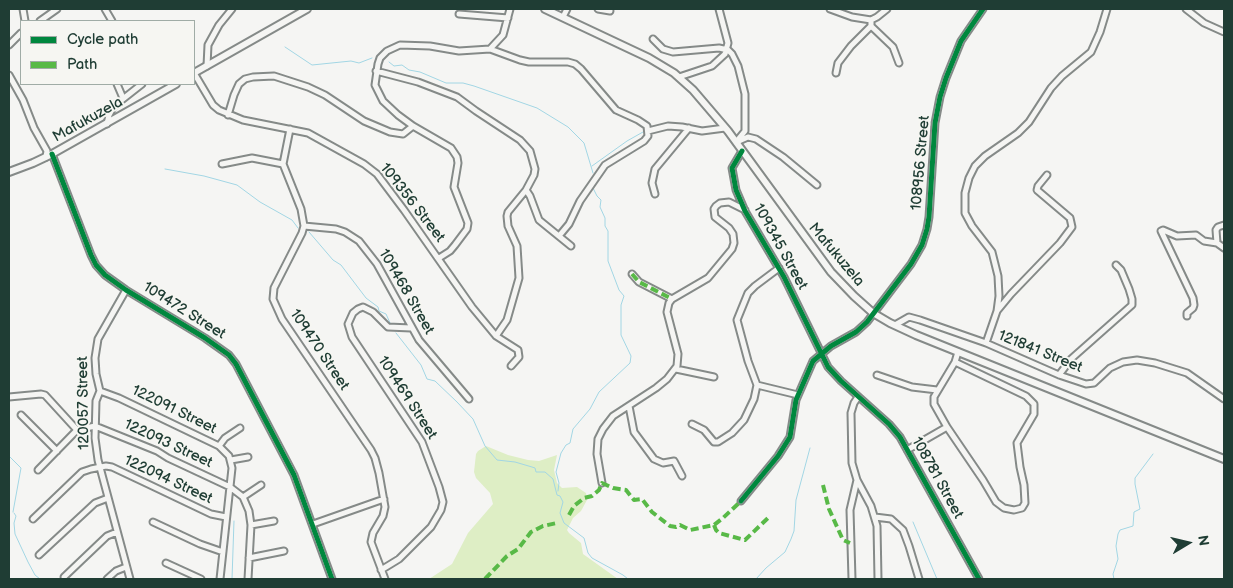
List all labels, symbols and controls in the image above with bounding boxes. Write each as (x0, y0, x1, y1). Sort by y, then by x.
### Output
legend (20, 20, 195, 85)
text: Cycle path (67, 30, 138, 49)
text: Path (67, 55, 97, 74)
street label: Mafukuzela (50, 93, 126, 147)
street label: 108956 Street (908, 115, 934, 211)
street label: 109356 Street (376, 160, 448, 246)
street label: 109345 Street (749, 201, 811, 293)
street label: Mafukuzela (804, 220, 868, 290)
street label: 109468 Street (374, 246, 438, 338)
street label: 109472 Street (139, 278, 229, 344)
street label: 109470 Street (285, 306, 353, 394)
street label: 121841 Street (995, 327, 1085, 377)
street label: 109469 Street (373, 353, 441, 443)
street label: 120057 Street (74, 356, 94, 450)
street label: 122091 Street (129, 382, 219, 438)
street label: 122093 Street (121, 416, 215, 472)
street label: 108781 Street (907, 434, 967, 522)
street label: 122094 Street (121, 452, 215, 508)
north arrow (1163, 518, 1213, 568)
text: N (1194, 534, 1213, 547)

